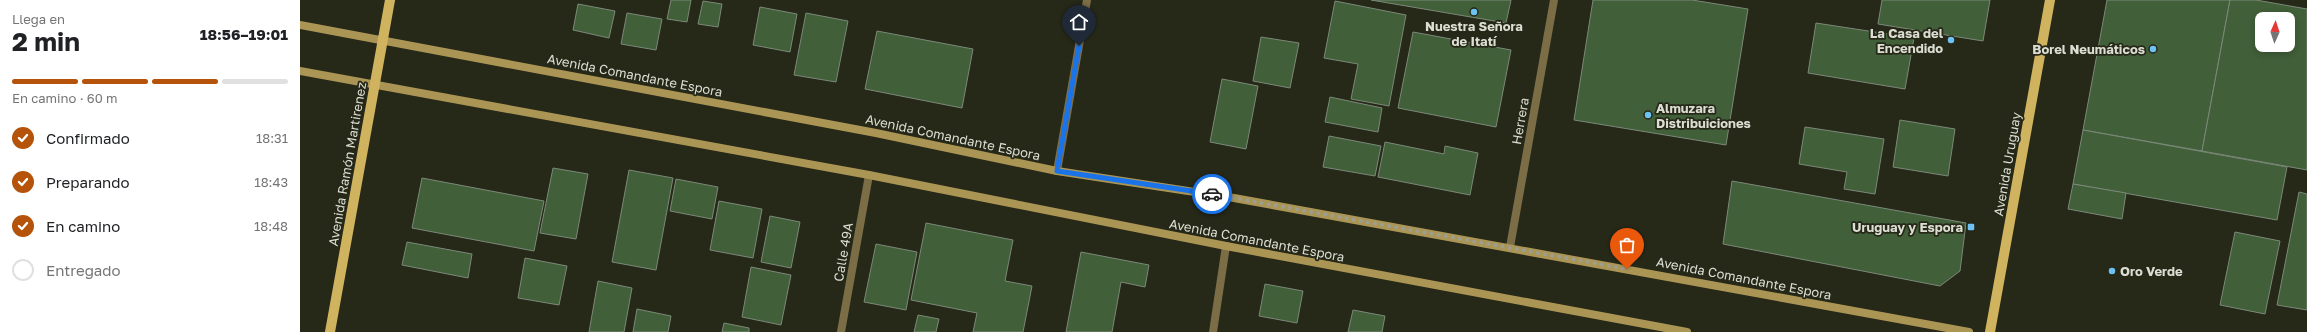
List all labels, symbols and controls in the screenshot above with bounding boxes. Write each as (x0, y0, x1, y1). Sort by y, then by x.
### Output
pin (1062, 5, 1096, 46)
marker: Nuestra Señora de Itatí (1469, 7, 1479, 17)
text: Llega en (12, 11, 65, 27)
icon: home (1068, 11, 1090, 33)
north arrow (2255, 12, 2295, 52)
map controls (2255, 12, 2295, 52)
place label: Nuestra Señora de Itatí (1425, 18, 1523, 49)
text: 18:56–19:01 (200, 25, 288, 43)
place label: La Casa del Encendido (1870, 25, 1944, 56)
text: 2 min (12, 26, 80, 57)
marker: La Casa del Encendido (1946, 35, 1956, 45)
place label: Borel Neumáticos (2032, 41, 2145, 57)
marker: Borel Neumáticos (2148, 44, 2158, 54)
street label: Avenida Comandante Espora (546, 50, 724, 100)
street label: Avenida Ramón Martirenez (325, 80, 369, 247)
text: En camino · 60 m (12, 90, 117, 106)
street label: Herrera (1508, 96, 1532, 146)
place label: Almuzara Distribuiciones (1656, 100, 1751, 131)
marker: Almuzara Distribuiciones (1643, 110, 1653, 120)
street label: Avenida Uruguay (1990, 110, 2024, 217)
street label: Avenida Comandante Espora (864, 111, 1042, 163)
icon: check (12, 127, 34, 149)
text: Confirmado (46, 129, 130, 147)
text: 18:31 (256, 130, 288, 146)
icon: check (12, 171, 34, 193)
text: Preparando (46, 173, 130, 191)
text: 18:43 (254, 174, 288, 190)
courier (1192, 174, 1232, 214)
icon: car (1201, 183, 1223, 205)
icon: check (12, 215, 34, 237)
street label: Avenida Comandante Espora (1168, 215, 1346, 265)
text: En camino (46, 217, 120, 235)
text: 18:48 (254, 218, 288, 234)
place label: Uruguay y Espora (1852, 219, 1963, 235)
street label: Calle 49A (830, 221, 856, 283)
marker: Uruguay y Espora (1966, 222, 1976, 232)
pin (1610, 228, 1644, 269)
icon: bag (1616, 234, 1638, 256)
street label: Avenida Comandante Espora (1655, 253, 1833, 303)
text: Entregado (46, 261, 121, 279)
place label: Oro Verde (2120, 263, 2183, 279)
marker: Oro Verde (2107, 266, 2117, 276)

